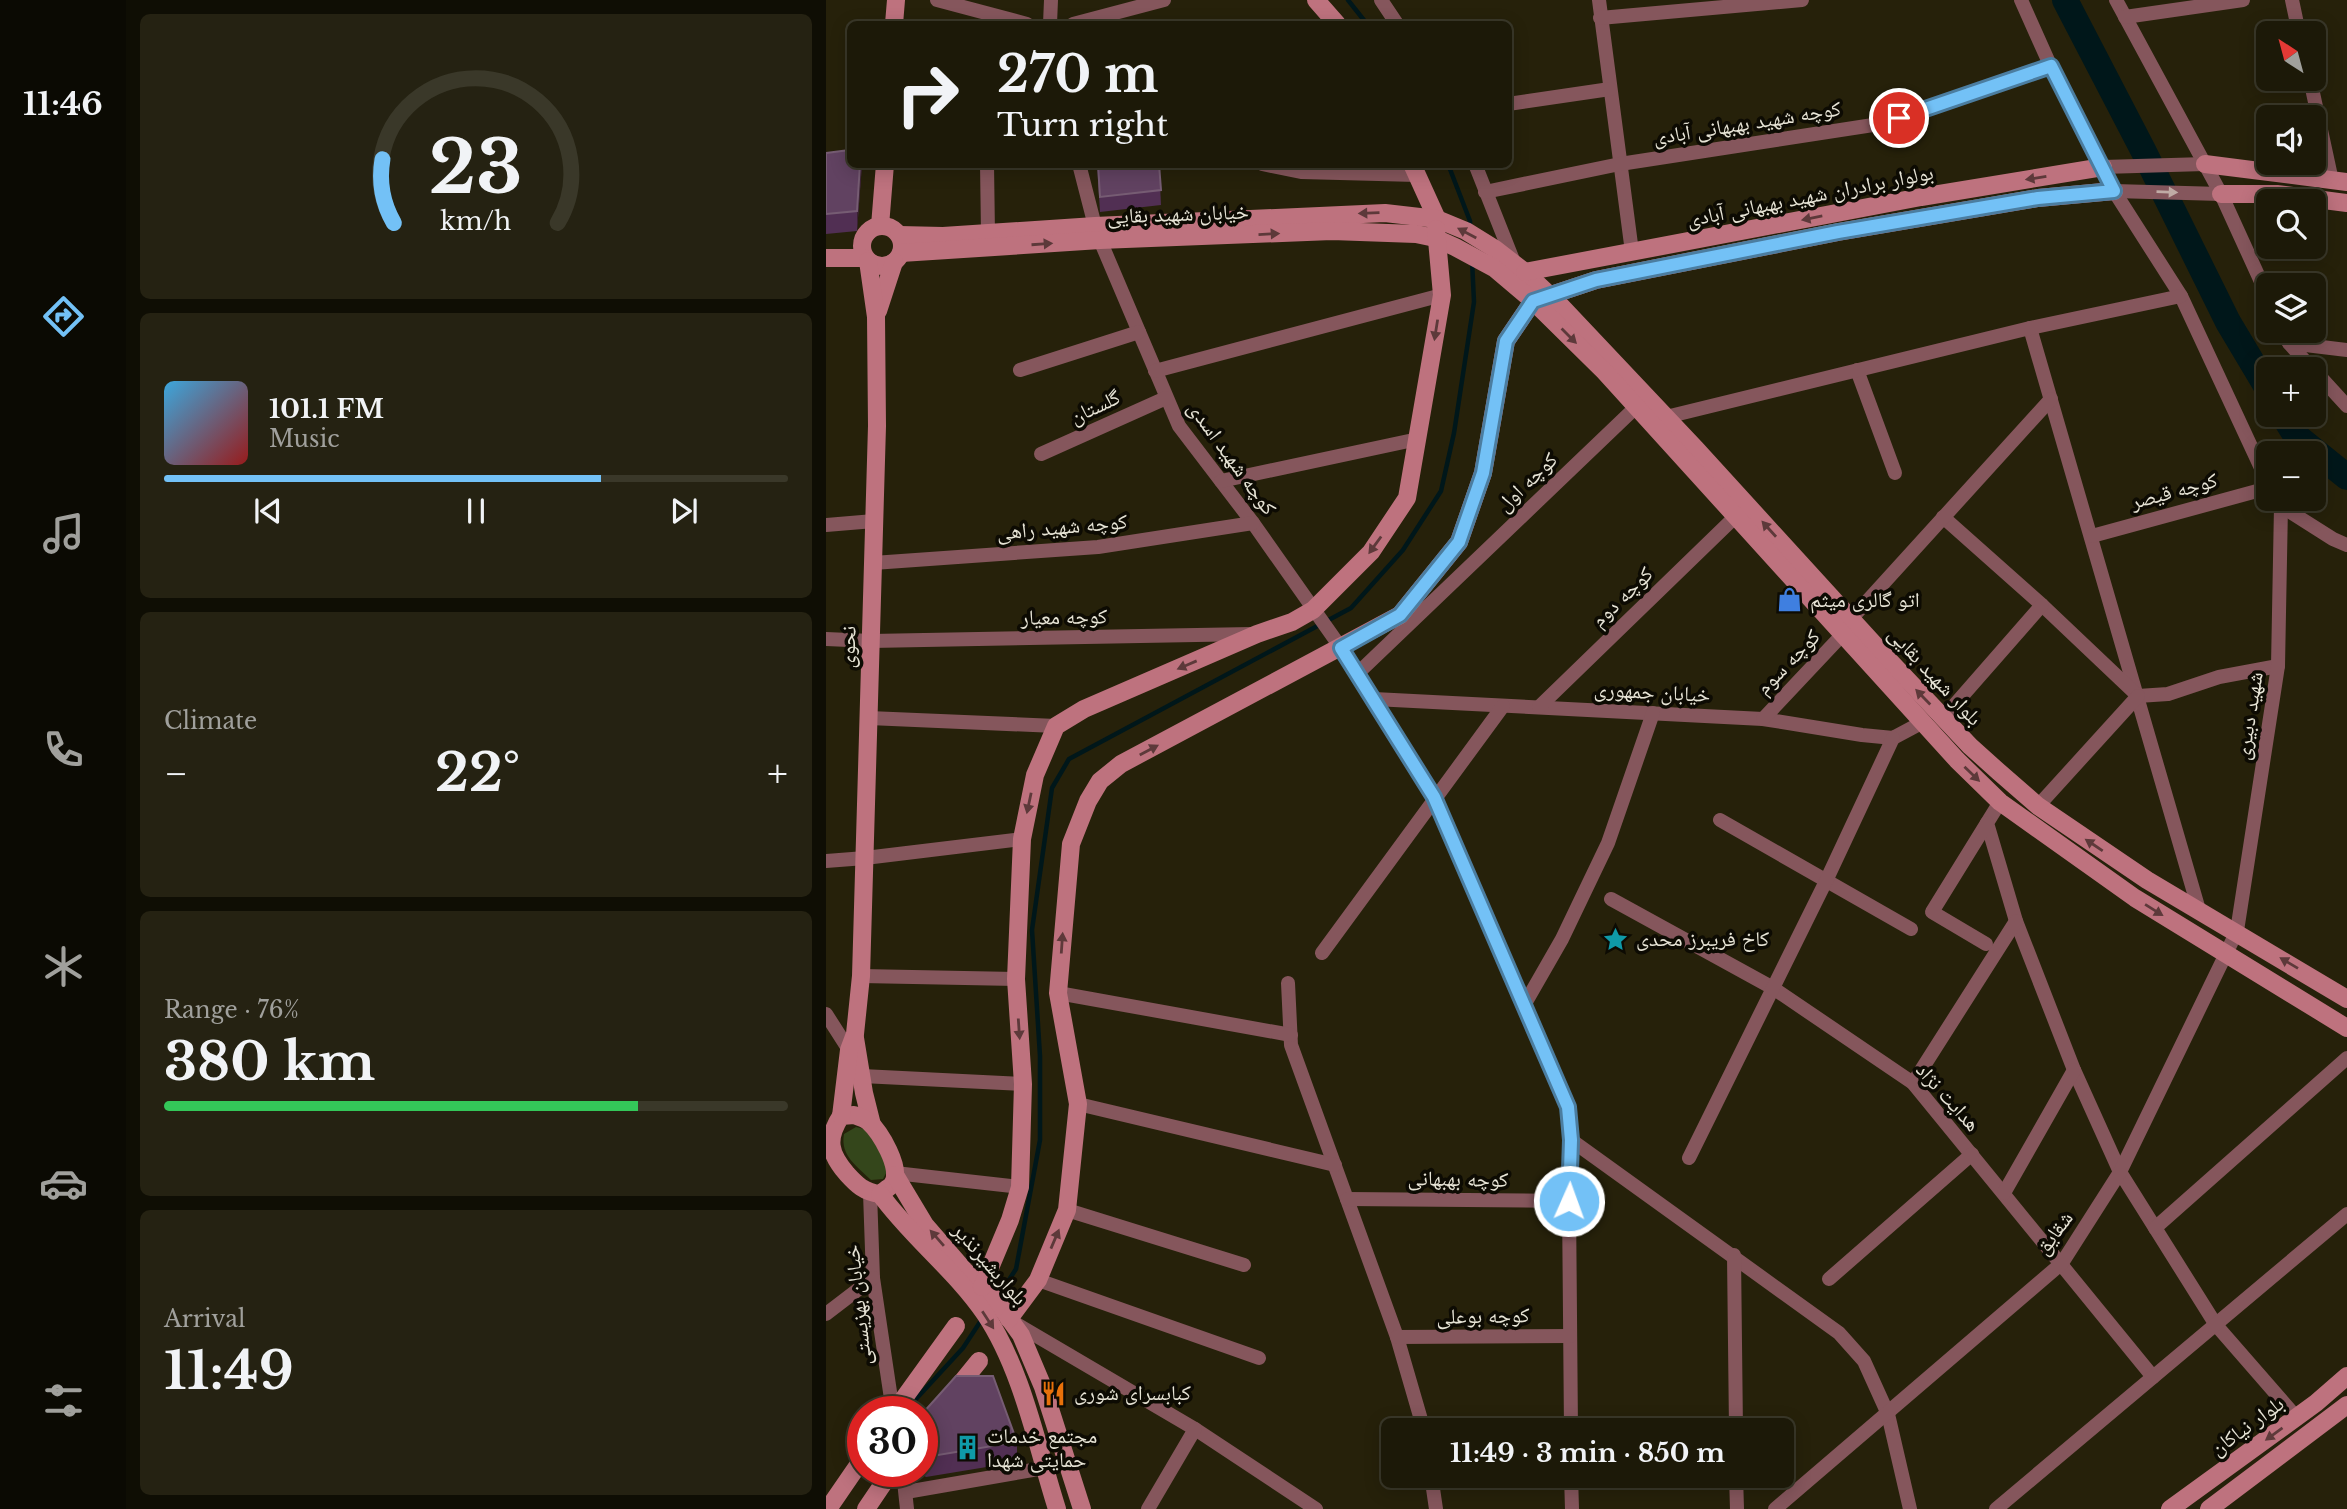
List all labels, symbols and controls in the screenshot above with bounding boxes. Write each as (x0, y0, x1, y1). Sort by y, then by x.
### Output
north arrow (2256, 21, 2326, 91)
map controls (2256, 21, 2326, 511)
text: 270 m (997, 44, 1158, 105)
icon: right (882, 49, 973, 140)
text: 11:46 (23, 84, 103, 124)
pin (1869, 88, 1929, 148)
street label: کوچه شهید بهبهانی آبادی (1651, 95, 1843, 151)
icon: arrive (1880, 99, 1918, 137)
text: Turn right (997, 105, 1168, 145)
button: sound (2256, 105, 2326, 175)
text: 23 (429, 122, 523, 213)
street label: بولوار برادران شهید بهبهانی آبادی (1684, 159, 1936, 233)
one-way arrow (2024, 173, 2046, 184)
one-way arrow (2157, 186, 2179, 198)
button: search (2256, 189, 2326, 259)
street label: خیابان شهید بقایی (1107, 199, 1249, 229)
text: km/h (441, 205, 511, 236)
one-way arrow (1358, 208, 1380, 219)
one-way arrow (1801, 213, 1823, 224)
one-way arrow (1457, 227, 1477, 239)
one-way arrow (1259, 228, 1281, 239)
one-way arrow (1031, 238, 1053, 249)
button: layers (2256, 273, 2326, 343)
icon: directions (39, 292, 88, 341)
one-way arrow (1430, 319, 1441, 341)
one-way arrow (1561, 328, 1578, 345)
button: + (2256, 357, 2326, 427)
street label: گلستان (1066, 384, 1125, 430)
text: 101.1 FM (269, 393, 384, 425)
street label: کوچه شهید اسدی (1182, 396, 1282, 520)
text: Music (269, 425, 340, 453)
button: − (2256, 441, 2326, 511)
street label: کوچه اول (1491, 446, 1563, 517)
street label: کوچه قیصر (2127, 467, 2220, 515)
icon: previous (249, 492, 287, 530)
icon: pause (457, 492, 495, 530)
icon: next (665, 492, 703, 530)
street label: کوچه شهید راهی (996, 508, 1129, 546)
icon: music (39, 509, 88, 558)
one-way arrow (1761, 520, 1777, 538)
one-way arrow (1368, 536, 1382, 554)
street label: کوچه دوم (1586, 561, 1659, 634)
shop icon: اتو گالری میثم (1776, 586, 1804, 614)
place label: اتو گالری میثم (1810, 587, 1920, 614)
street label: کوچه معیار (1019, 603, 1108, 631)
street label: بلوار شهید بقایی (1882, 621, 1988, 731)
street label: کوچه سوم (1750, 624, 1827, 701)
street label: نحوی (834, 625, 862, 669)
one-way arrow (1177, 659, 1198, 670)
street label: شهید دبیری (2229, 670, 2269, 762)
street label: خیابان جمهوری (1593, 676, 1711, 708)
one-way arrow (1915, 689, 1931, 706)
text: Climate (164, 707, 257, 735)
icon: phone (39, 725, 88, 774)
text: 22° (435, 741, 520, 805)
one-way arrow (1139, 744, 1159, 756)
text: − (164, 750, 188, 797)
text: + (767, 750, 788, 797)
one-way arrow (1963, 766, 1980, 783)
one-way arrow (1024, 792, 1035, 814)
one-way arrow (2085, 839, 2104, 852)
one-way arrow (2144, 903, 2163, 916)
place icon: کاخ فریبرز محدی (1602, 925, 1630, 953)
place label: کاخ فریبرز محدی (1636, 926, 1769, 952)
one-way arrow (1057, 932, 1068, 954)
icon: climate (39, 942, 88, 991)
one-way arrow (2279, 957, 2298, 969)
text: Range · 76% (164, 996, 299, 1024)
one-way arrow (1014, 1019, 1025, 1041)
text: 380 km (164, 1030, 375, 1094)
street label: هدایت نژاد (1910, 1057, 1986, 1137)
icon: car (39, 1159, 88, 1208)
position arrow (1532, 1164, 1606, 1238)
street label: کوچه بهبهانی (1407, 1165, 1509, 1193)
street label: شقایق (2029, 1206, 2079, 1260)
street label: بلواربشیرنذیر (946, 1217, 1033, 1311)
one-way arrow (929, 1229, 945, 1247)
one-way arrow (1050, 1229, 1061, 1250)
street label: خیابان بهزیستی (839, 1243, 877, 1367)
street label: کوچه بوعلی (1436, 1302, 1530, 1330)
text: Arrival (164, 1305, 245, 1333)
one-way arrow (981, 1310, 994, 1329)
text: 11:49 (164, 1339, 294, 1403)
icon: filters (39, 1376, 88, 1425)
restaurant icon: کبابسرای شوری (1040, 1379, 1068, 1407)
place label: کبابسرای شوری (1074, 1380, 1191, 1406)
street label: بلوار نیاکان (2205, 1391, 2289, 1461)
speed limit sign: 30 (847, 1396, 938, 1487)
place label: مجتمع خدمات حمایتی شهدا (987, 1423, 1097, 1473)
one-way arrow (2265, 1427, 2284, 1441)
building icon: مجتمع خدمات حمایتی شهدا (953, 1434, 981, 1462)
text: 11:49 · 3 min · 850 m (1450, 1437, 1725, 1469)

